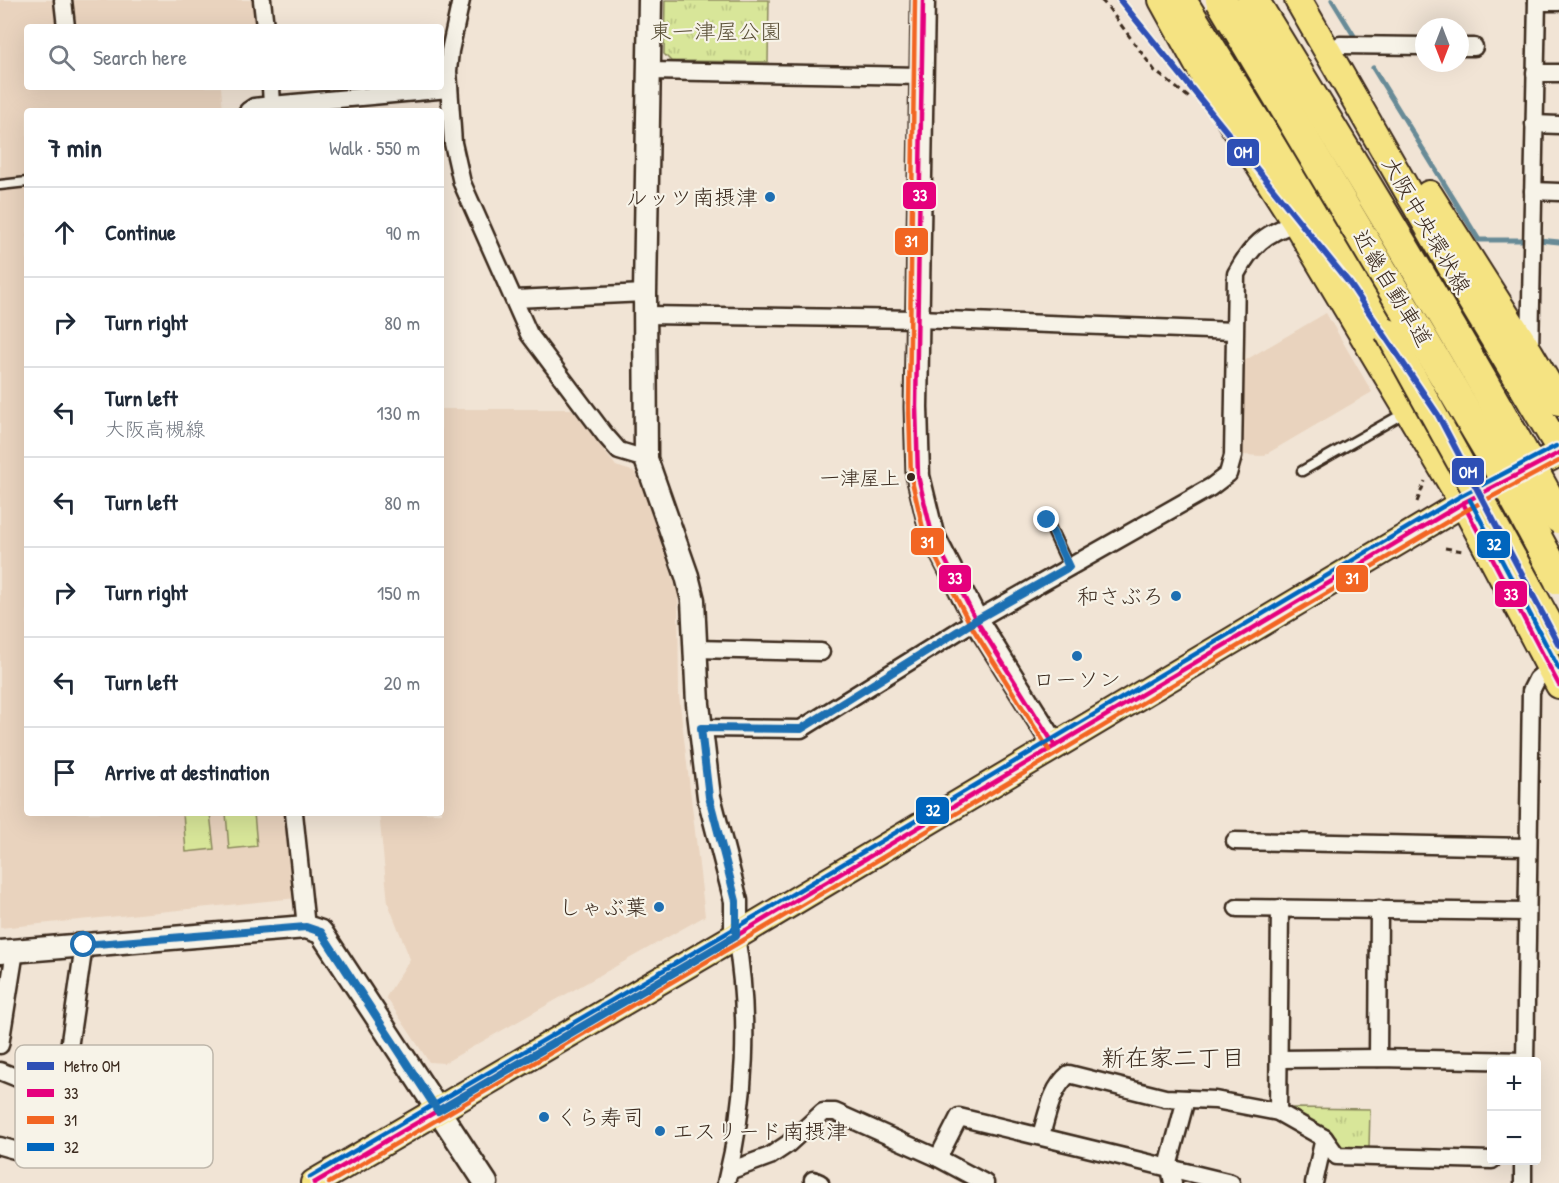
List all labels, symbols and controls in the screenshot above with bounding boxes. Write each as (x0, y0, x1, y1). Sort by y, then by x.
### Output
park label: 東一津屋公園 (650, 16, 782, 46)
north arrow (1415, 18, 1469, 72)
search box (24, 24, 444, 90)
icon: search (45, 41, 78, 74)
text: Search here (93, 42, 187, 72)
text: 7 min (48, 130, 102, 165)
text: Walk · 550 m (329, 134, 420, 161)
line badge: OM (1226, 138, 1260, 167)
text: OM (1234, 141, 1253, 163)
street label: 大阪中央環状線 (1376, 151, 1478, 299)
line badge: 33 (902, 181, 937, 210)
place label: ルッツ南摂津 (626, 182, 758, 212)
text: 33 (913, 184, 927, 206)
marker: ルッツ南摂津 (763, 190, 777, 204)
icon: ahead (48, 216, 81, 249)
text: Continue (105, 217, 176, 247)
text: 90 m (386, 219, 420, 246)
street label: 近畿自動車道 (1346, 224, 1440, 352)
line badge: 31 (894, 227, 929, 256)
text: 31 (905, 230, 918, 252)
icon: right (48, 306, 81, 339)
text: Turn right (105, 307, 188, 337)
text: 80 m (384, 309, 420, 336)
text: Turn left (105, 383, 178, 413)
icon: left (48, 396, 81, 429)
text: 130 m (377, 399, 420, 426)
text: 大阪高槻線 (105, 415, 205, 442)
line badge: OM (1451, 457, 1485, 486)
text: OM (1459, 461, 1478, 483)
place label: 一津屋上 (820, 464, 900, 491)
marker: 一津屋上 (905, 471, 917, 483)
icon: left (48, 486, 81, 519)
text: Turn left (105, 487, 178, 517)
text: 80 m (384, 489, 420, 516)
route end (1033, 506, 1059, 532)
line badge: 31 (910, 527, 945, 556)
line badge: 32 (1476, 530, 1511, 559)
text: 31 (921, 531, 934, 553)
text: 32 (1487, 533, 1502, 555)
line badge: 33 (938, 564, 972, 593)
line badge: 31 (1335, 564, 1369, 593)
text: 33 (948, 567, 962, 589)
text: 31 (1346, 567, 1359, 589)
icon: right (48, 576, 81, 609)
text: Turn right (105, 577, 188, 607)
text: 150 m (377, 579, 420, 606)
line badge: 33 (1494, 580, 1528, 608)
place label: 和さぶろ (1077, 581, 1164, 611)
text: 33 (1504, 583, 1518, 605)
marker: 和さぶろ (1169, 589, 1183, 603)
marker: ローソン (1070, 649, 1084, 663)
place label: ローソン (1033, 664, 1121, 694)
icon: left (48, 666, 81, 699)
text: Turn left (105, 667, 178, 697)
text: 20 m (383, 669, 420, 696)
icon: arrive (48, 756, 81, 789)
text: Arrive at destination (105, 757, 270, 787)
line badge: 32 (915, 796, 950, 825)
text: 32 (926, 799, 941, 821)
place label: しゃぶ葉 (559, 892, 647, 922)
marker: しゃぶ葉 (652, 900, 666, 914)
route start (70, 931, 96, 957)
district label: 新在家二丁目 (1101, 1041, 1245, 1073)
legend (15, 1045, 213, 1168)
text: Metro OM (64, 1055, 120, 1077)
map controls (1487, 1057, 1541, 1165)
button: + (1487, 1057, 1541, 1111)
text: 33 (64, 1082, 78, 1104)
place label: くら寿司 (556, 1102, 644, 1132)
text: 31 (64, 1109, 77, 1131)
marker: くら寿司 (537, 1110, 551, 1124)
button: − (1487, 1111, 1541, 1165)
place label: エスリード南摂津 (672, 1116, 848, 1146)
marker: エスリード南摂津 (653, 1124, 667, 1138)
text: 32 (64, 1136, 79, 1158)

